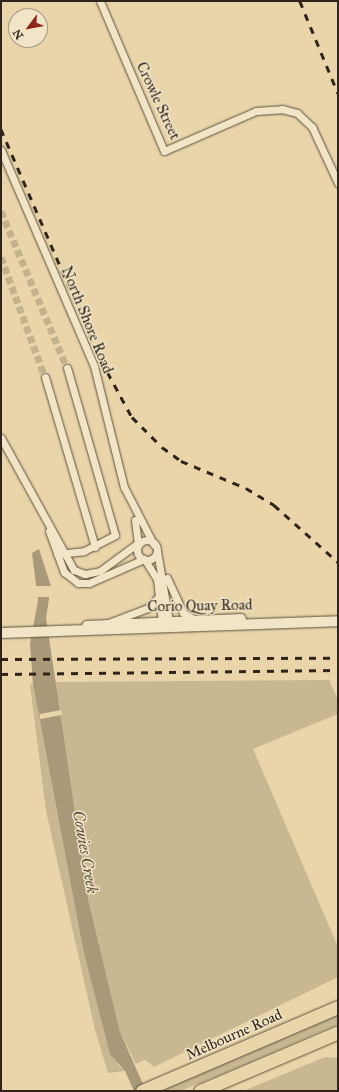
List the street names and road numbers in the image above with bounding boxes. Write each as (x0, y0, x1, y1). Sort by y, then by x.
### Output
street label: Crowle Street (132, 59, 184, 143)
street label: North Shore Road (57, 264, 117, 376)
street label: Corio Quay Road (147, 596, 253, 616)
street label: Melbourne Road (183, 1006, 285, 1064)

